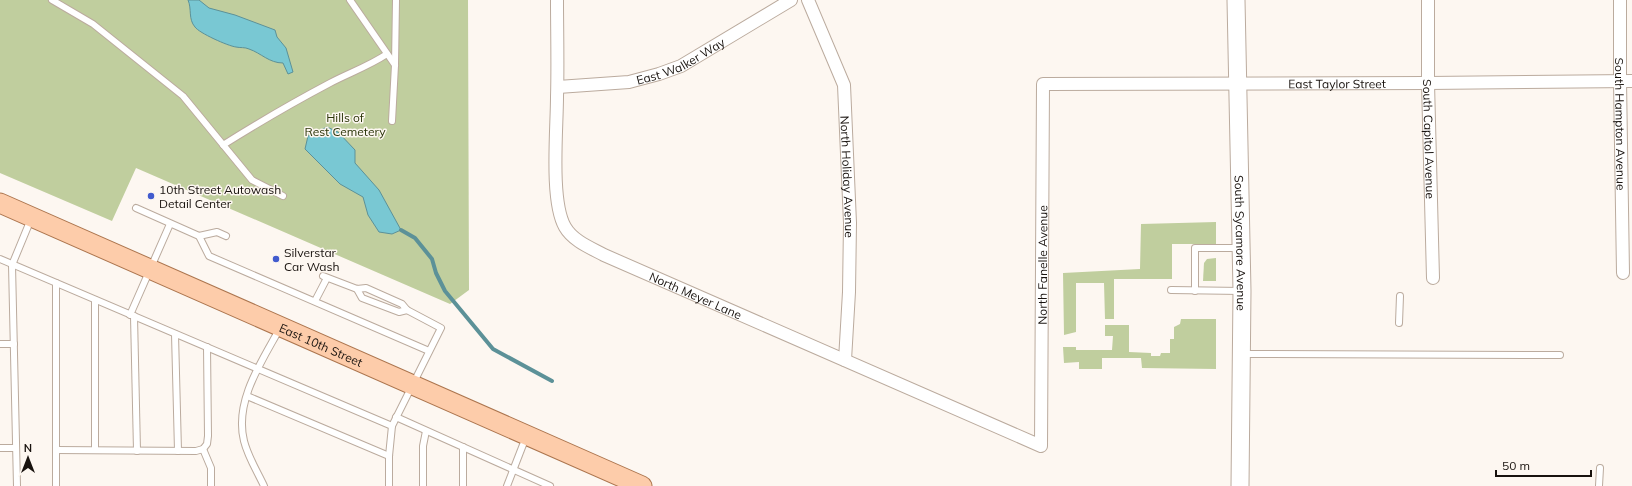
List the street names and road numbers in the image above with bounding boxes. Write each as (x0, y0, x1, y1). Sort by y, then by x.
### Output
street label: East Walker Way (634, 34, 728, 87)
street label: South Hampton Avenue (1613, 58, 1629, 191)
street label: East Taylor Street (1288, 76, 1386, 91)
street label: South Capitol Avenue (1421, 79, 1438, 199)
street label: North Holiday Avenue (838, 115, 858, 238)
street label: South Sycamore Avenue (1232, 175, 1250, 311)
street label: North Fanelle Avenue (1034, 205, 1050, 325)
street label: North Meyer Lane (647, 268, 744, 322)
street label: East 10th Street (277, 320, 365, 369)

